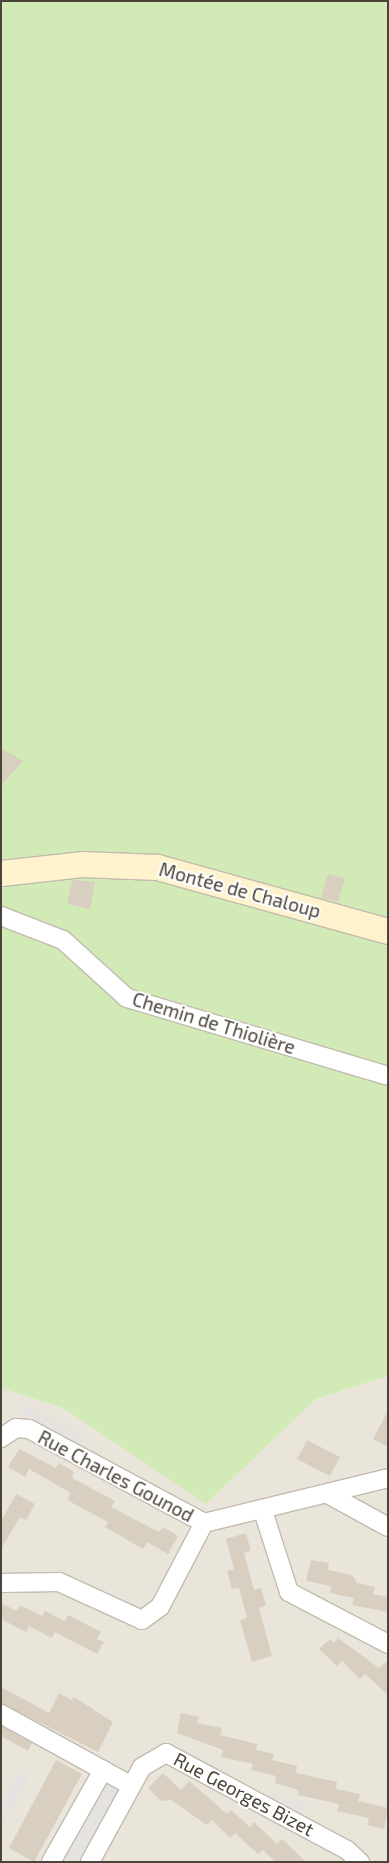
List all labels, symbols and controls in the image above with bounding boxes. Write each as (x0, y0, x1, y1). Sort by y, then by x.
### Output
street label: Montée de Chaloup (157, 857, 323, 923)
street label: Chemin de Thiolière (130, 987, 298, 1059)
street label: Rue Charles Gounod (34, 1425, 198, 1527)
street label: Rue Georges Bizet (170, 1747, 318, 1841)

